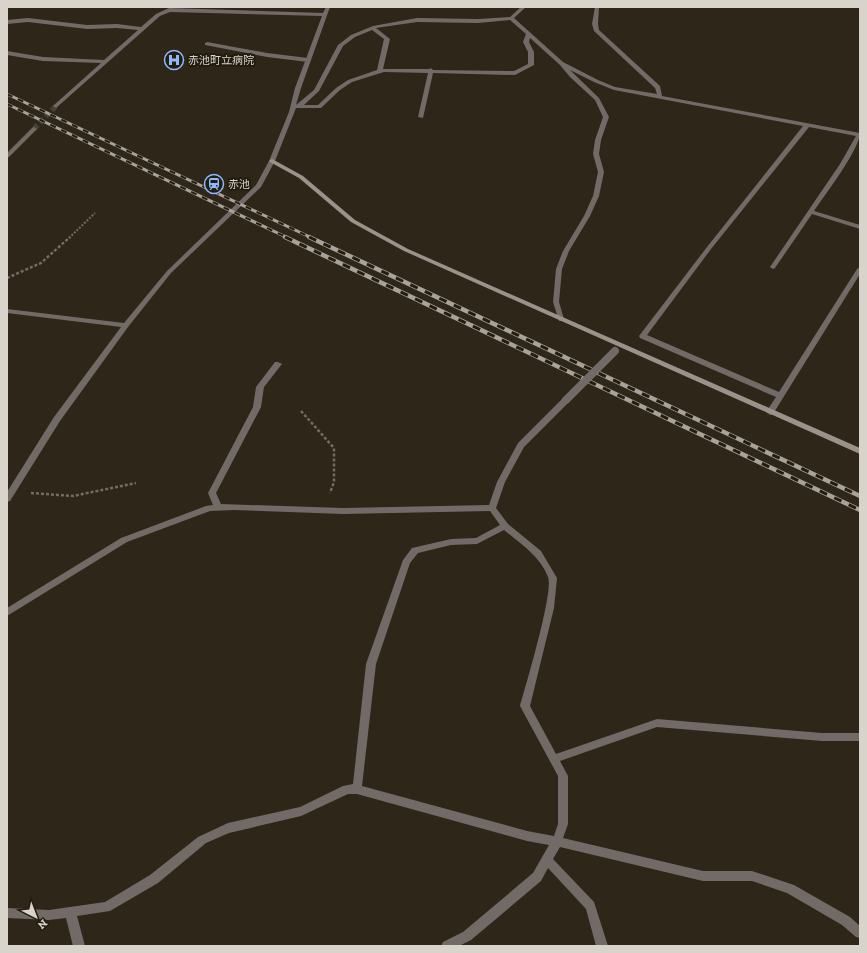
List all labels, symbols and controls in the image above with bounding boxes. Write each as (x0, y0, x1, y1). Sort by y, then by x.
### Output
hospital icon: 赤池町立病院 (163, 49, 185, 71)
place label: 赤池町立病院 (188, 54, 254, 67)
station icon: 赤池 (203, 173, 225, 195)
place label: 赤池 (228, 178, 250, 191)
north arrow (16, 897, 56, 937)
text: N (34, 916, 50, 932)

